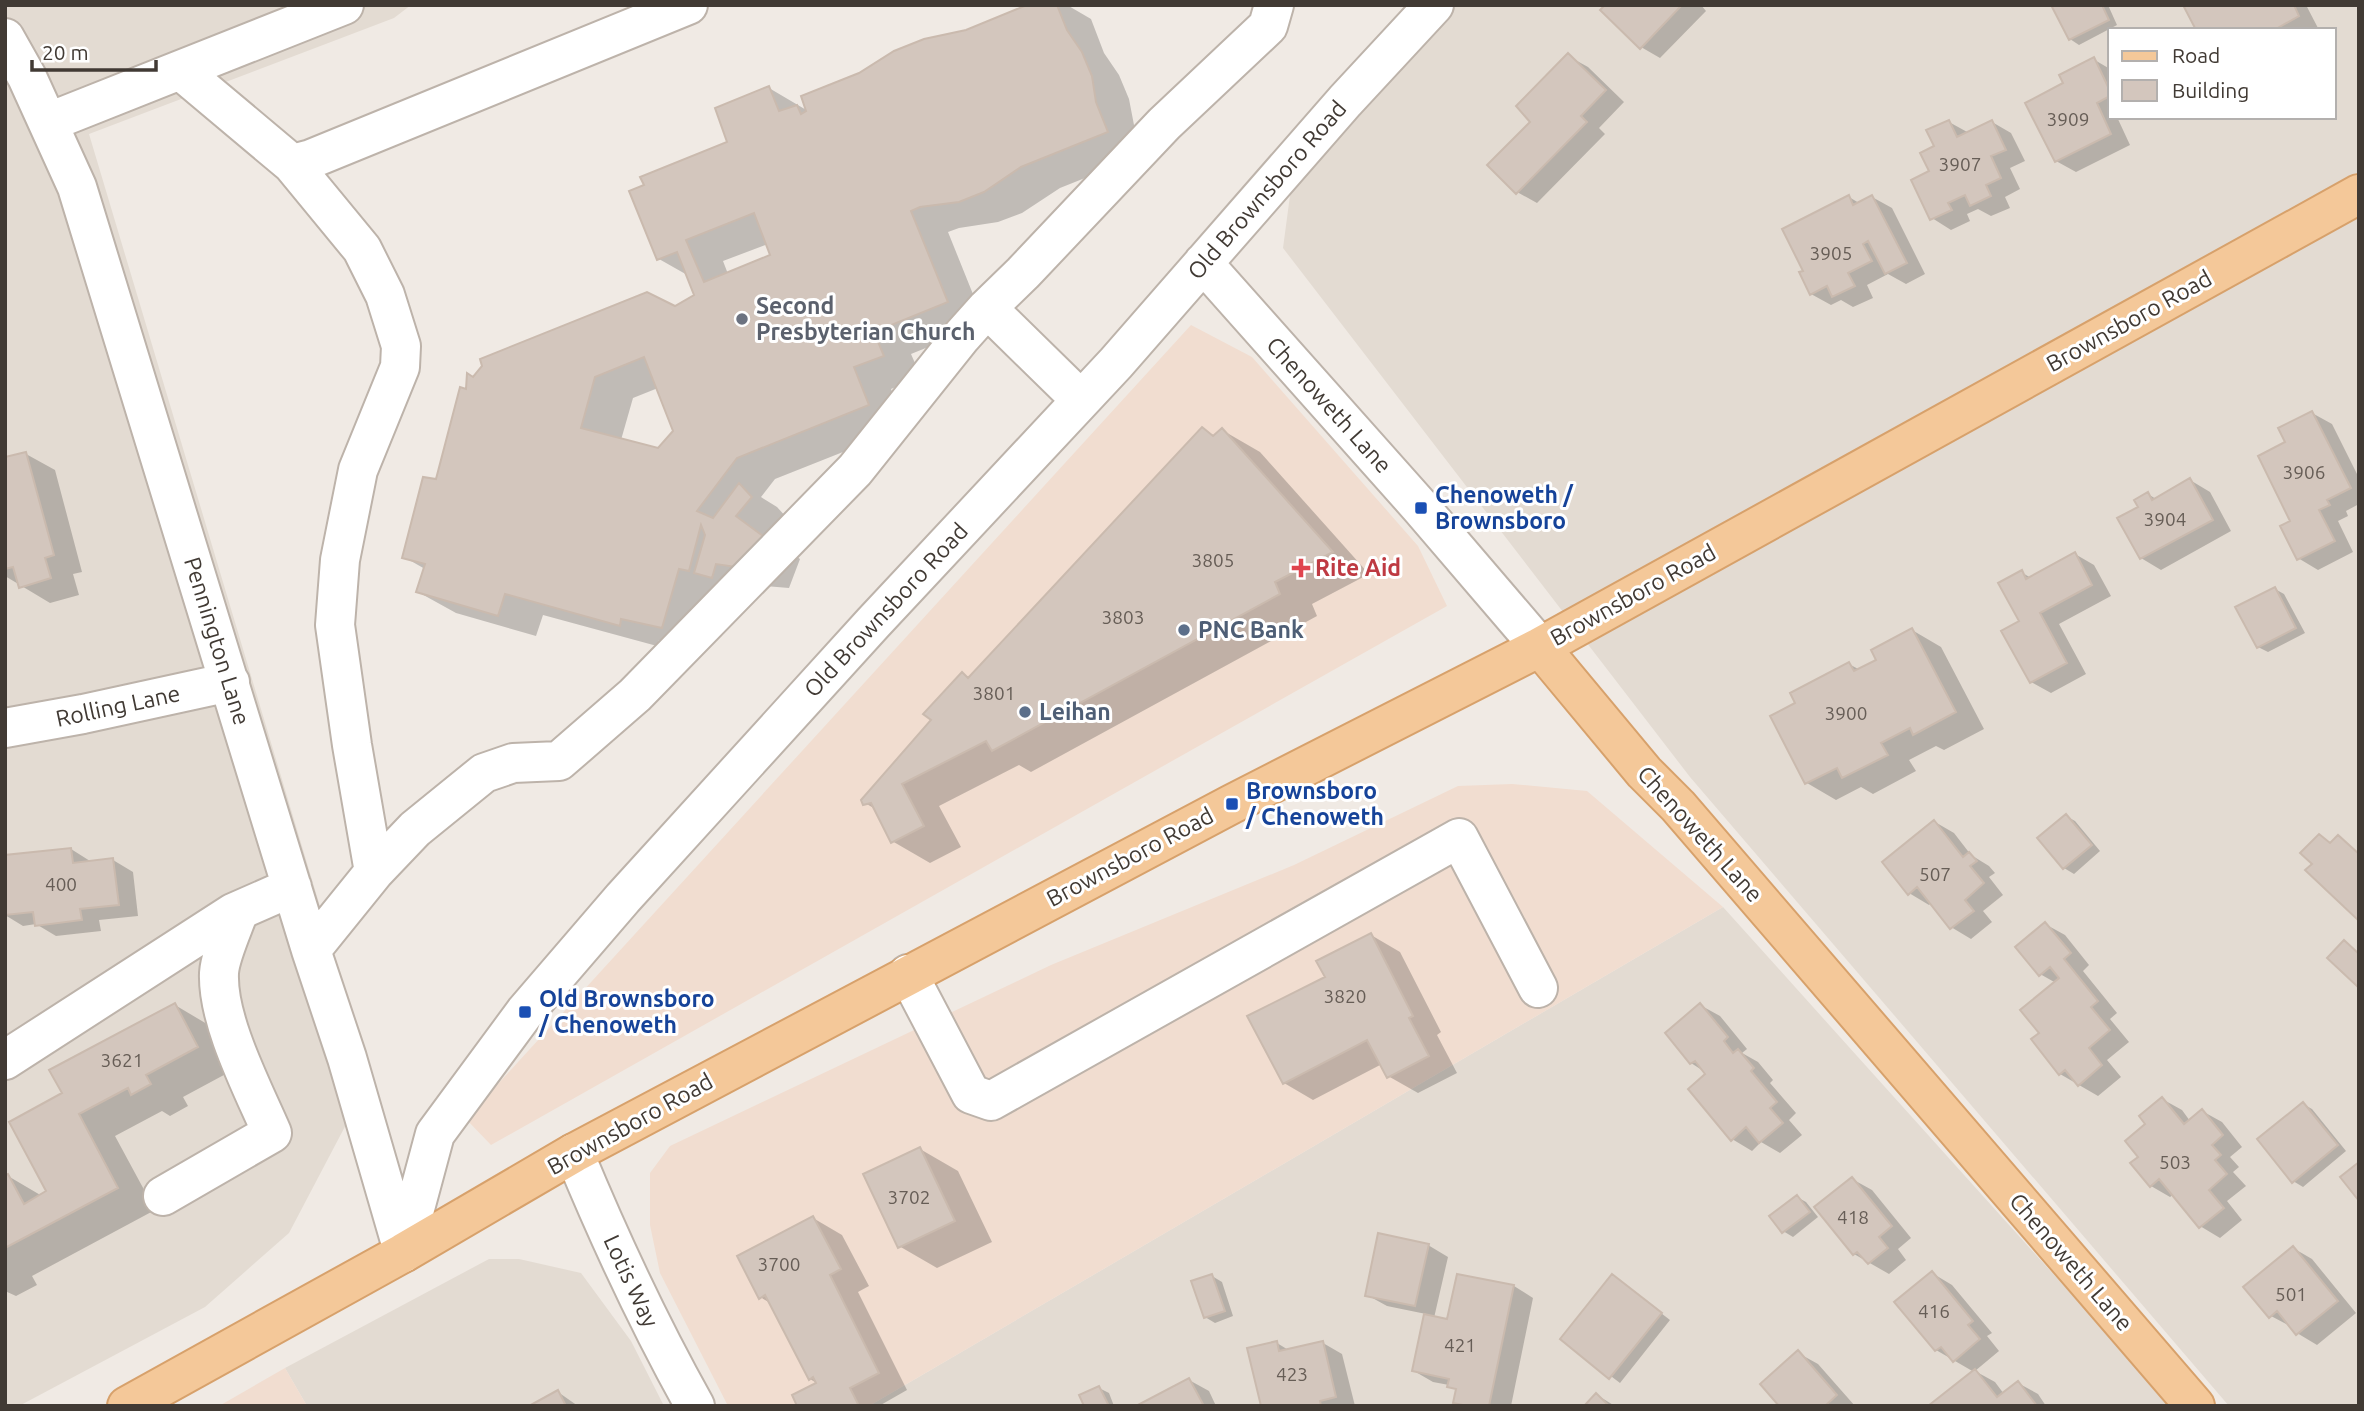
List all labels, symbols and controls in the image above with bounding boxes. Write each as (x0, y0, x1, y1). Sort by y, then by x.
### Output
scale bar (32, 28, 156, 72)
legend (2108, 28, 2336, 119)
text: 20 m (42, 40, 89, 64)
text: Road (2172, 43, 2220, 67)
text: Building (2172, 78, 2249, 102)
street label: Old Brownsboro Road (1183, 96, 1351, 284)
house number: 3909 (2047, 108, 2089, 130)
house number: 3907 (1939, 153, 1981, 175)
house number: 3905 (1810, 242, 1852, 264)
street label: Brownsboro Road (2042, 265, 2216, 376)
place label: Second Presbyterian Church (756, 293, 975, 344)
marker: Second Presbyterian Church (734, 311, 750, 327)
street label: Chenoweth Lane (1262, 332, 1397, 478)
house number: 3906 (2283, 461, 2325, 483)
place label: Chenoweth / Brownsboro (1435, 482, 1574, 533)
marker: Chenoweth / Brownsboro (1413, 500, 1429, 516)
house number: 3904 (2144, 508, 2186, 530)
street label: Old Brownsboro Road (799, 518, 972, 701)
street label: Brownsboro Road (1546, 539, 1720, 650)
house number: 3805 (1192, 549, 1234, 571)
street label: Pennington Lane (180, 554, 255, 728)
place label: Rite Aid (1315, 555, 1401, 580)
marker: Rite Aid (1293, 560, 1309, 576)
house number: 3803 (1102, 606, 1144, 628)
place label: PNC Bank (1198, 617, 1304, 642)
marker: PNC Bank (1176, 622, 1192, 638)
street label: Rolling Lane (53, 680, 182, 731)
house number: 3801 (973, 682, 1015, 704)
place label: Leihan (1039, 699, 1111, 724)
house number: 3900 (1825, 702, 1867, 724)
marker: Leihan (1017, 704, 1033, 720)
street label: Chenoweth Lane (1633, 761, 1768, 907)
place label: Brownsboro / Chenoweth (1245, 778, 1384, 829)
marker: Brownsboro / Chenoweth (1224, 796, 1240, 812)
street label: Brownsboro Road (1042, 802, 1217, 911)
house number: 507 (1919, 863, 1951, 885)
house number: 400 (45, 873, 77, 895)
house number: 3820 (1324, 985, 1366, 1007)
place label: Old Brownsboro / Chenoweth (538, 986, 715, 1037)
marker: Old Brownsboro / Chenoweth (517, 1004, 533, 1020)
house number: 3621 (101, 1049, 143, 1071)
street label: Brownsboro Road (543, 1068, 717, 1179)
house number: 503 (2159, 1151, 2191, 1173)
house number: 3702 (888, 1186, 930, 1208)
street label: Chenoweth Lane (2005, 1188, 2138, 1335)
house number: 418 (1837, 1206, 1869, 1228)
street label: Lotis Way (599, 1231, 664, 1331)
house number: 3700 (758, 1253, 800, 1275)
house number: 501 (2275, 1283, 2307, 1305)
house number: 416 (1918, 1300, 1950, 1322)
house number: 421 (1444, 1334, 1476, 1356)
house number: 423 (1276, 1363, 1308, 1385)

